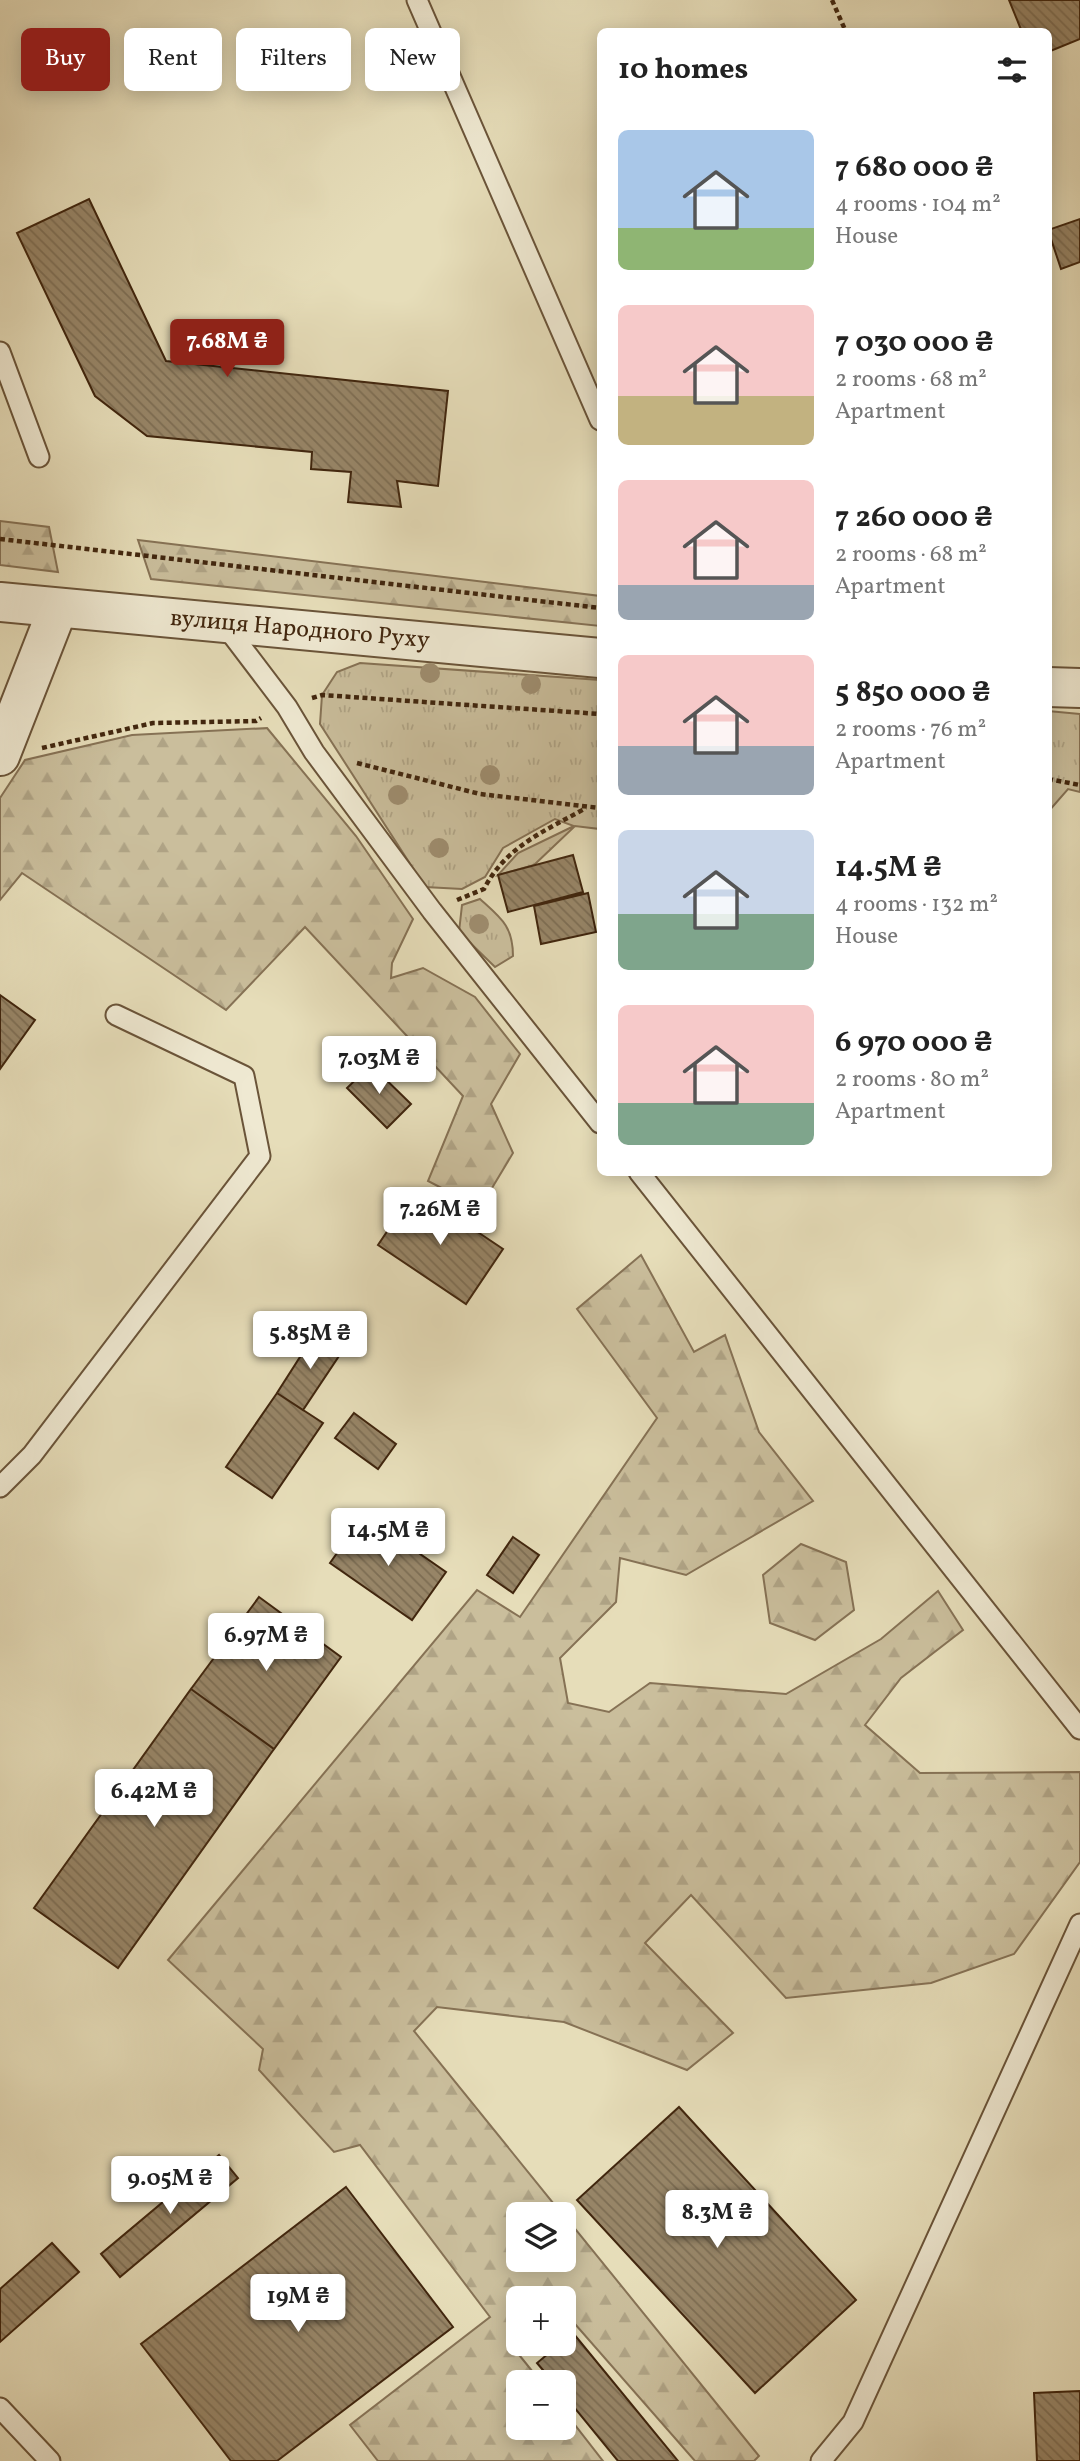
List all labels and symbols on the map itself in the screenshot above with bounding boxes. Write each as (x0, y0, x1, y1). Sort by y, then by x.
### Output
pin: 7.68M ₴ (162, 320, 292, 379)
street label: вулиця Народного Руху (169, 602, 431, 658)
pin: 7.03M ₴ (314, 1036, 444, 1096)
pin: 7.26M ₴ (375, 1188, 505, 1247)
pin: 5.85M ₴ (245, 1312, 375, 1371)
pin: 14.5M ₴ (323, 1508, 453, 1568)
pin: 6.97M ₴ (201, 1614, 331, 1673)
pin: 6.42M ₴ (89, 1770, 219, 1829)
pin: 9.05M ₴ (105, 2156, 235, 2216)
pin: 8.3M ₴ (660, 2190, 774, 2250)
pin: 19M ₴ (249, 2274, 347, 2334)

